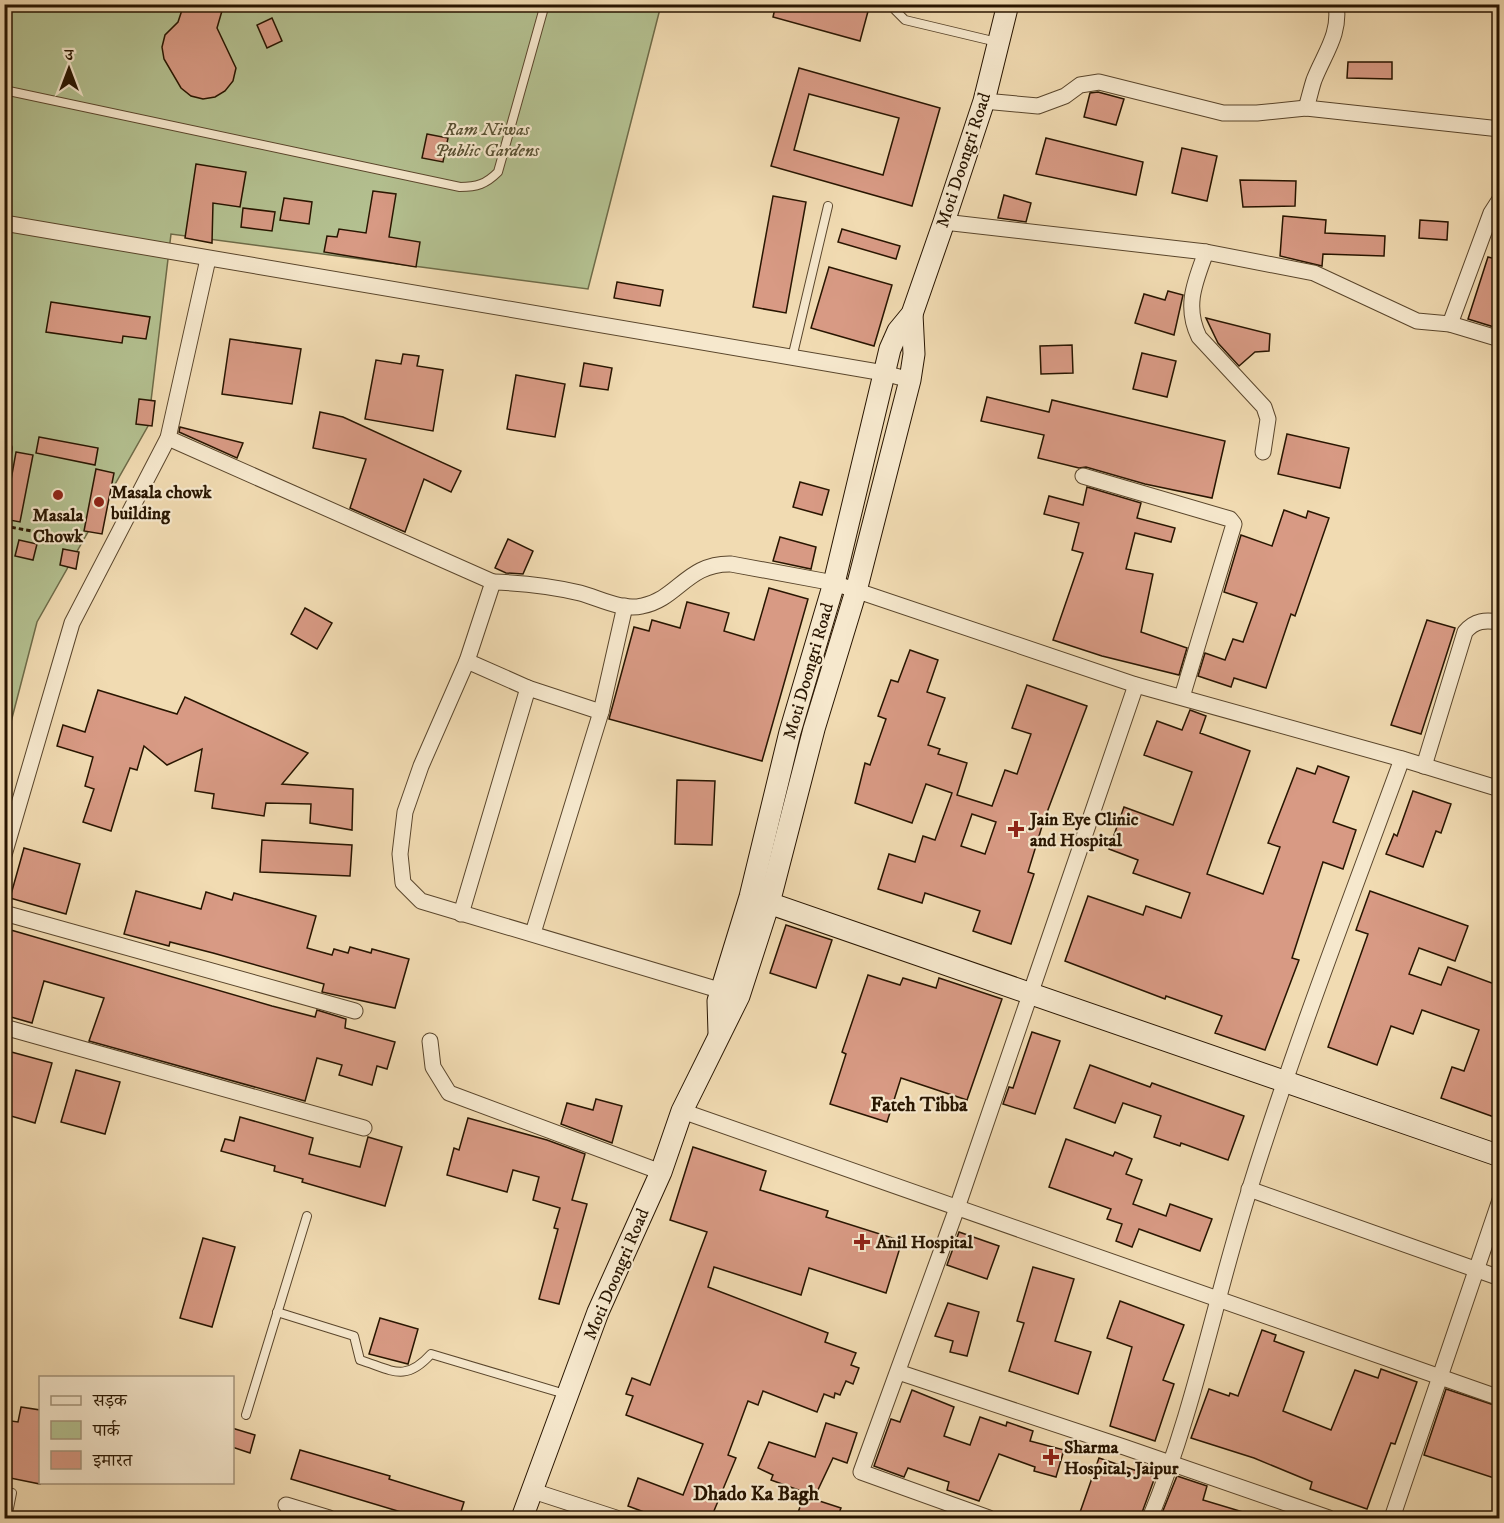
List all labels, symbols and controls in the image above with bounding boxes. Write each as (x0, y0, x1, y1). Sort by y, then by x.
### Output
north arrow (39, 39, 99, 99)
text: उ (64, 45, 75, 65)
street label: Moti Doongri Road (932, 90, 996, 231)
park label: Ram Niwas Public Gardens (435, 119, 540, 162)
place label: Masala chowk building (110, 482, 213, 525)
marker: Masala Chowk (51, 488, 65, 502)
marker: Masala chowk building (92, 495, 106, 509)
place label: Masala Chowk (33, 505, 84, 548)
street label: Moti Doongri Road (779, 601, 839, 742)
place label: Jain Eye Clinic and Hospital (1028, 809, 1139, 852)
marker: Jain Eye Clinic and Hospital (1007, 820, 1025, 838)
district label: Fateh Tibba (870, 1093, 968, 1118)
street label: Moti Doongri Road (579, 1205, 655, 1343)
place label: Anil Hospital (875, 1232, 973, 1254)
marker: Anil Hospital (853, 1233, 871, 1251)
legend (39, 1376, 234, 1484)
text: सड़क (92, 1390, 128, 1412)
text: पार्क (92, 1420, 121, 1442)
place label: Sharma Hospital, Jaipur (1064, 1437, 1179, 1480)
marker: Sharma Hospital, Jaipur (1042, 1448, 1060, 1466)
text: इमारत (92, 1450, 133, 1472)
district label: Dhado Ka Bagh (693, 1482, 819, 1507)

